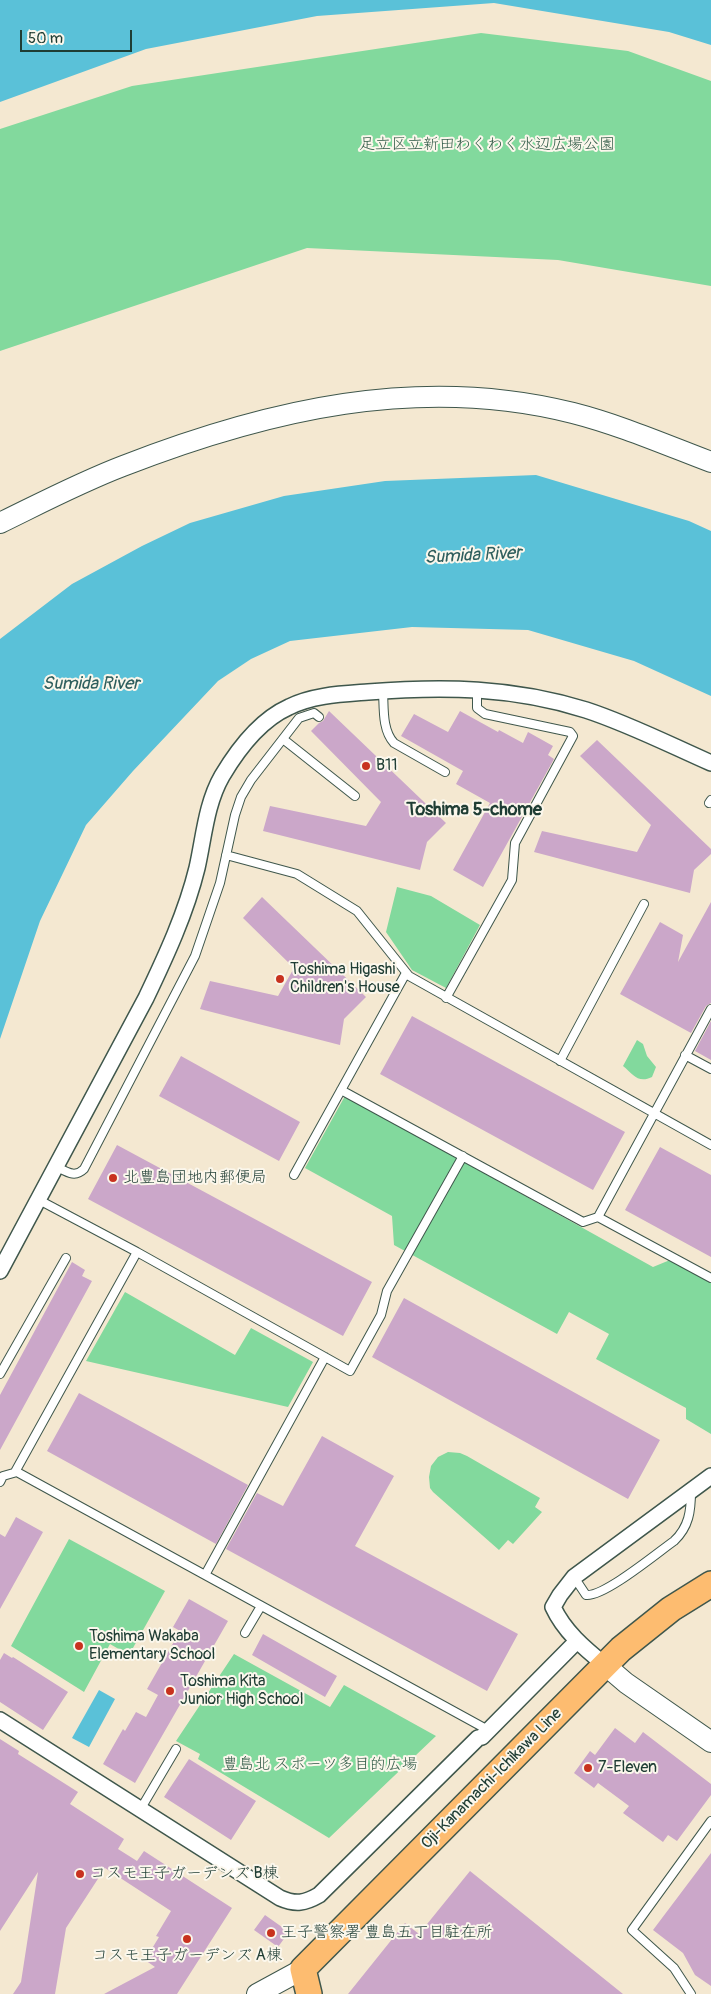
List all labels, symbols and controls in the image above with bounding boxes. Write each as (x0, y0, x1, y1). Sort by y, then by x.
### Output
scale bar (22, 20, 135, 52)
text: 50 m (28, 29, 63, 48)
park label: 足立区立新田わくわく水辺広場公園 (359, 135, 615, 155)
water label: Sumida River (424, 543, 522, 569)
water label: Sumida River (43, 673, 139, 695)
place label: B11 (376, 756, 398, 776)
marker: B11 (360, 760, 372, 772)
district label: Toshima 5-chome (406, 799, 542, 821)
place label: Toshima Higashi Children's House (290, 960, 400, 998)
marker: Toshima Higashi Children's House (274, 973, 286, 985)
place label: 北豊島団地内郵便局 (123, 1168, 267, 1188)
marker: 北豊島団地内郵便局 (107, 1172, 119, 1184)
place label: Toshima Wakaba Elementary School (89, 1627, 215, 1665)
marker: Toshima Wakaba Elementary School (73, 1640, 85, 1652)
place label: Toshima Kita Junior High School (180, 1672, 304, 1710)
marker: Toshima Kita Junior High School (164, 1685, 176, 1697)
street label: Oji-Kanamachi-Ichikawa Line (418, 1705, 566, 1853)
park label: 豊島北 スポーツ多目的広場 (222, 1755, 418, 1775)
place label: 7-Eleven (598, 1758, 657, 1778)
marker: 7-Eleven (582, 1762, 594, 1774)
place label: コスモ王子ガーデンズ B棟 (90, 1864, 279, 1884)
marker: コスモ王子ガーデンズ B棟 (74, 1868, 86, 1880)
place label: 王子警察署 豊島五丁目駐在所 (281, 1923, 492, 1943)
marker: 王子警察署 豊島五丁目駐在所 (265, 1927, 277, 1939)
marker: コスモ王子ガーデンズ A棟 (181, 1933, 193, 1945)
place label: コスモ王子ガーデンズ A棟 (92, 1946, 282, 1966)

